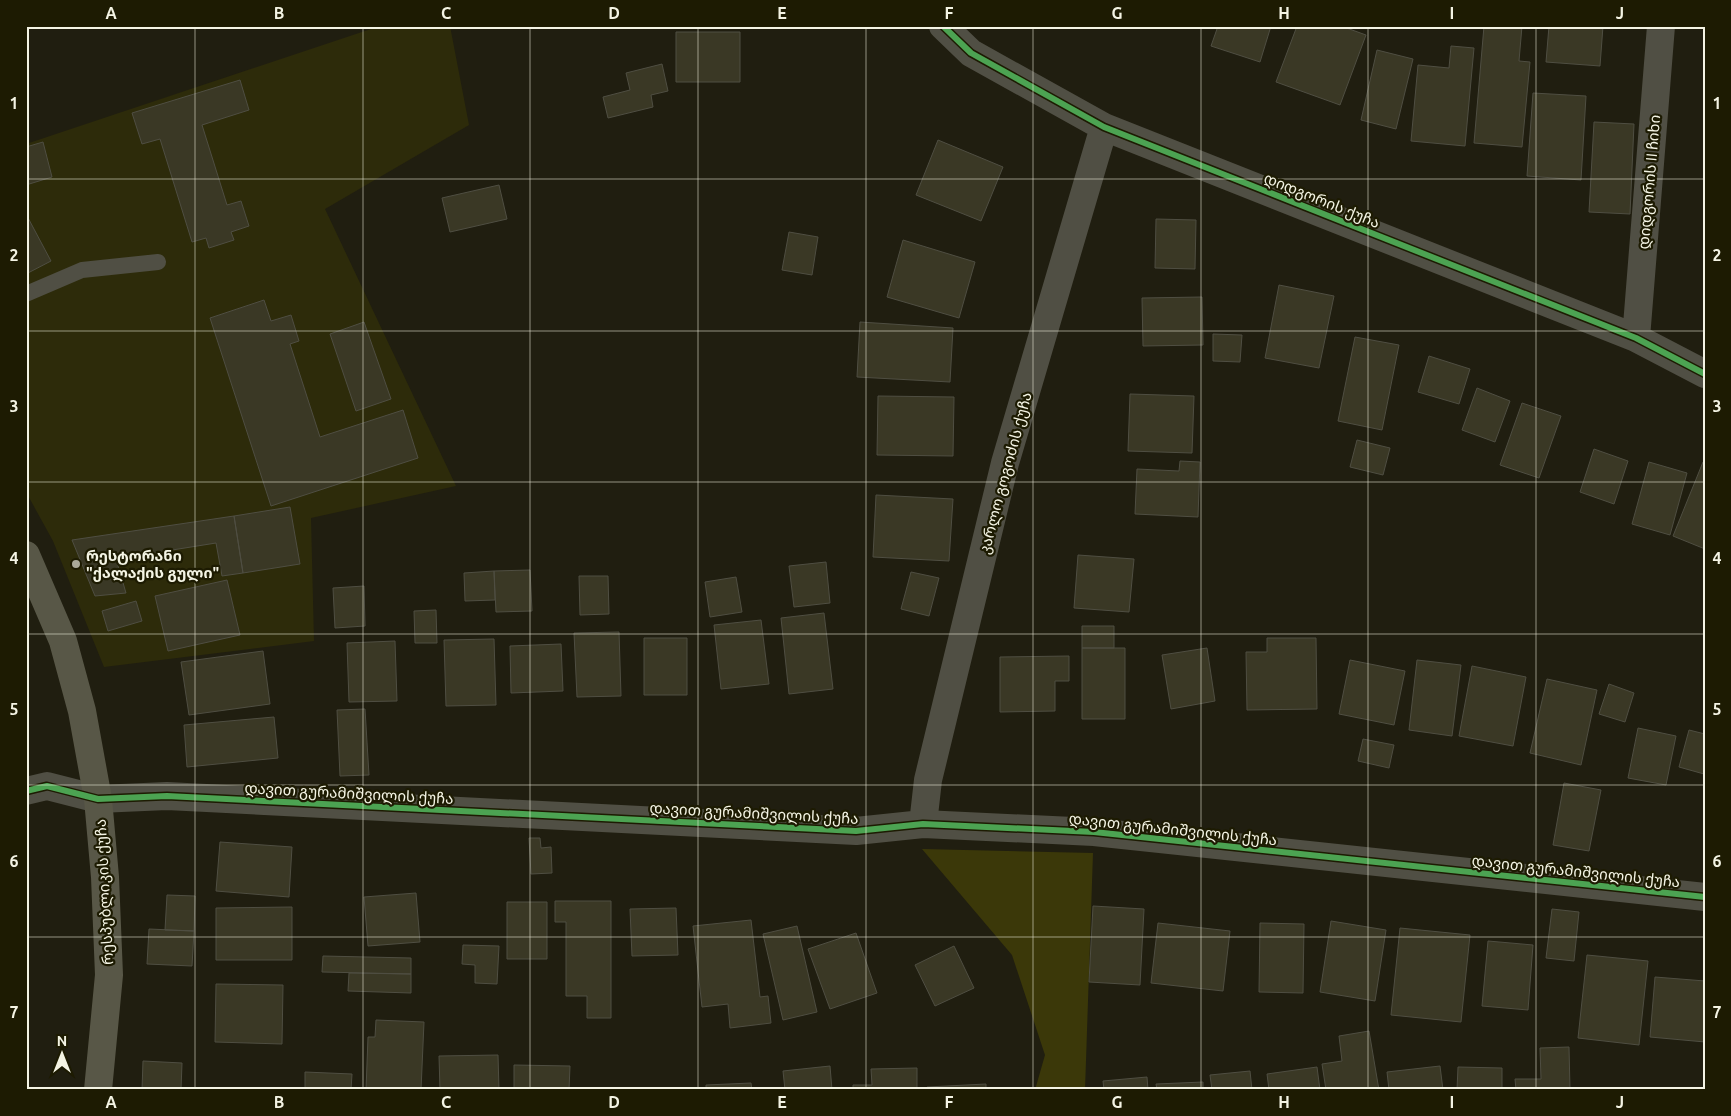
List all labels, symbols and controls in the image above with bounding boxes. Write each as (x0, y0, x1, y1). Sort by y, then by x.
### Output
text: A (105, 4, 117, 22)
text: B (274, 4, 284, 22)
text: C (441, 4, 451, 22)
text: D (608, 4, 620, 22)
text: E (777, 4, 787, 22)
text: F (945, 4, 954, 22)
text: G (1111, 4, 1123, 22)
text: H (1278, 4, 1290, 22)
text: I (1450, 4, 1454, 22)
text: J (1616, 4, 1624, 22)
text: 1 (9, 94, 19, 112)
text: 1 (1712, 94, 1722, 112)
street label: დიდგორის II ჩიხი (1635, 114, 1664, 250)
street label: დიდგორის ქუჩა (1261, 169, 1383, 232)
text: 2 (9, 246, 19, 264)
text: 2 (1712, 246, 1722, 264)
street label: კარლო გოგოძის ქუჩა (975, 390, 1036, 556)
text: 3 (9, 397, 19, 415)
text: 3 (1712, 397, 1722, 415)
place label: რესტორანი "ქალაქის გული" (86, 547, 219, 582)
text: 4 (9, 549, 19, 567)
text: 4 (1712, 549, 1722, 567)
marker: რესტორანი "ქალაქის გული" (70, 558, 82, 570)
text: 5 (9, 700, 19, 718)
text: 5 (1712, 700, 1722, 718)
street label: დავით გურამიშვილის ქუჩა (244, 779, 454, 808)
street label: დავით გურამიშვილის ქუჩა (649, 799, 859, 828)
street label: დავით გურამიშვილის ქუჩა (1068, 810, 1278, 849)
street label: რესპუბლიკის ქუჩა (92, 819, 117, 965)
text: 6 (9, 852, 19, 870)
street label: დავით გურამიშვილის ქუჩა (1471, 852, 1681, 891)
text: 6 (1712, 852, 1722, 870)
text: 7 (9, 1003, 19, 1021)
text: 7 (1712, 1003, 1722, 1021)
north arrow (38, 1028, 88, 1078)
text: N (57, 1033, 67, 1049)
text: A (105, 1093, 117, 1111)
text: B (274, 1093, 284, 1111)
text: C (441, 1093, 451, 1111)
text: D (608, 1093, 620, 1111)
text: E (777, 1093, 787, 1111)
text: F (945, 1093, 954, 1111)
text: G (1111, 1093, 1123, 1111)
text: H (1278, 1093, 1290, 1111)
text: I (1450, 1093, 1454, 1111)
text: J (1616, 1093, 1624, 1111)

